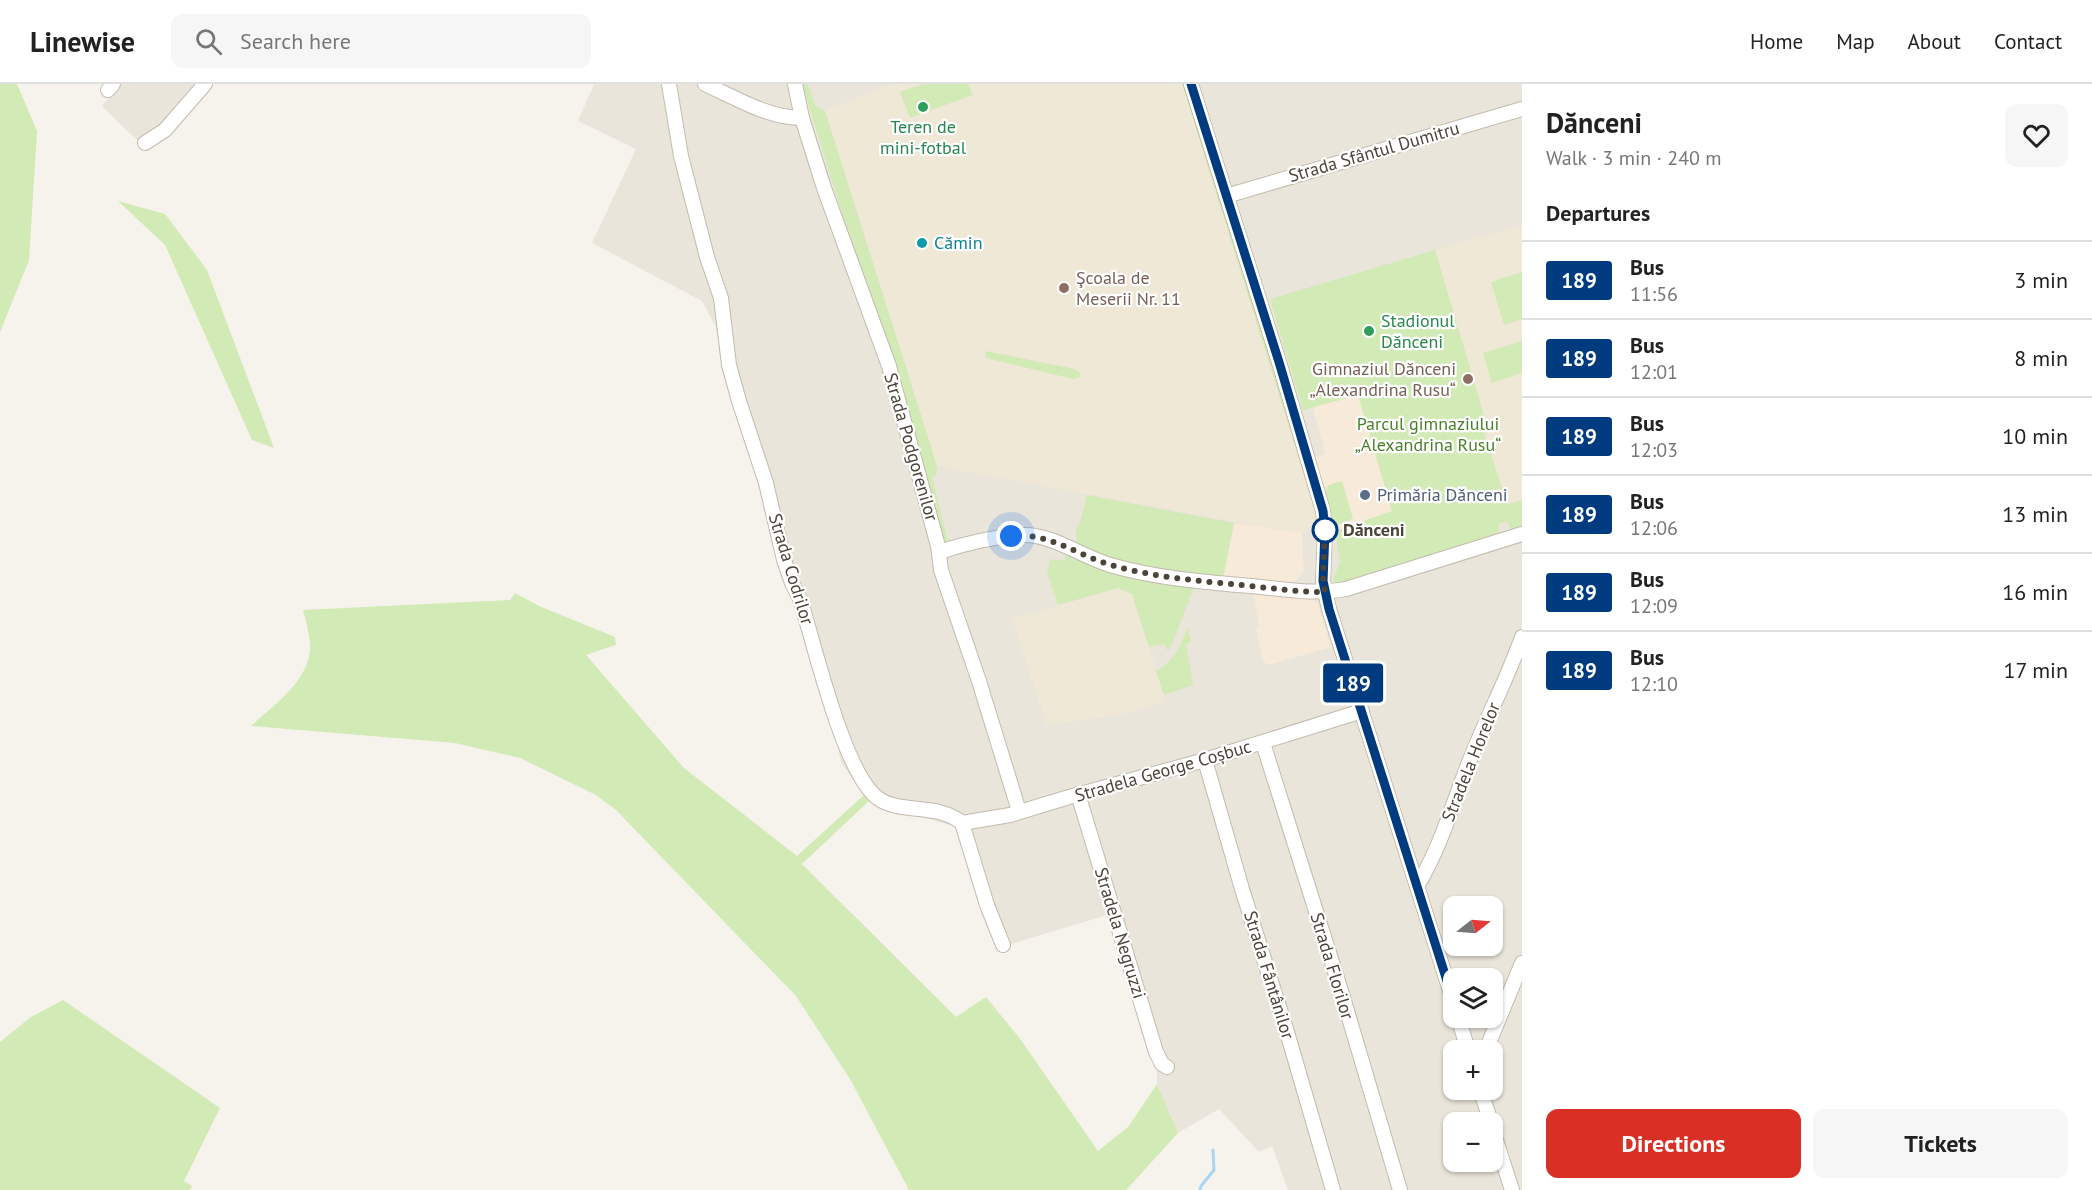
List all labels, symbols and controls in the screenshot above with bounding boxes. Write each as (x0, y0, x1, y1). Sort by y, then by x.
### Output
search box (171, 14, 591, 68)
text: Linewise (30, 23, 135, 60)
icon: search (192, 25, 225, 58)
text: Search here (240, 27, 351, 55)
text: Home (1750, 28, 1803, 55)
text: Map (1836, 28, 1875, 55)
text: About (1908, 28, 1961, 55)
text: Contact (1994, 28, 2062, 55)
marker: Teren de mini-fotbal (916, 100, 930, 114)
text: Dănceni (1546, 104, 1642, 141)
button: heart (2005, 104, 2068, 167)
place label: Teren de mini-fotbal (880, 115, 967, 159)
street label: Strada Sfântul Dumitru (1286, 116, 1462, 187)
text: Walk · 3 min · 240 m (1546, 145, 1722, 171)
text: Departures (1546, 199, 1650, 227)
place label: Cămin (934, 231, 983, 254)
marker: Cămin (915, 236, 929, 250)
text: Bus (1630, 253, 1664, 281)
place label: Şcoala de Meserii Nr. 11 (1076, 266, 1181, 310)
text: 3 min (2014, 266, 2068, 294)
text: 189 (1561, 267, 1597, 294)
marker: Şcoala de Meserii Nr. 11 (1057, 281, 1071, 295)
text: 11:56 (1630, 281, 1678, 307)
place label: Stadionul Dănceni (1381, 309, 1455, 353)
marker: Stadionul Dănceni (1362, 324, 1376, 338)
text: Bus (1630, 331, 1664, 359)
text: 8 min (2014, 344, 2068, 372)
text: 189 (1561, 345, 1597, 372)
place label: Gimnaziul Dănceni „Alexandrina Rusu“ (1309, 357, 1456, 401)
text: 12:01 (1630, 359, 1678, 385)
street label: Strada Podgorenilor (879, 370, 944, 524)
marker: Gimnaziul Dănceni „Alexandrina Rusu“ (1461, 372, 1475, 386)
text: Bus (1630, 409, 1664, 437)
park label: Parcul gimnaziului „Alexandrina Rusu“ (1355, 412, 1501, 456)
text: 10 min (2002, 422, 2068, 450)
text: 189 (1561, 423, 1597, 450)
text: 12:03 (1630, 437, 1678, 463)
place label: Primăria Dănceni (1377, 483, 1508, 506)
text: Bus (1630, 487, 1664, 515)
marker: Primăria Dănceni (1358, 488, 1372, 502)
text: 13 min (2002, 500, 2068, 528)
text: 189 (1561, 501, 1597, 528)
street label: Strada Codrilor (764, 510, 819, 627)
text: 12:06 (1630, 515, 1678, 541)
marker: Dănceni (1312, 517, 1338, 543)
place label: Dănceni (1343, 518, 1405, 541)
your location (996, 521, 1026, 551)
text: Bus (1630, 565, 1664, 593)
text: 16 min (2002, 578, 2068, 606)
text: 189 (1561, 579, 1597, 606)
text: 12:09 (1630, 593, 1678, 619)
text: Bus (1630, 643, 1664, 671)
text: 17 min (2004, 656, 2068, 684)
text: 189 (1561, 657, 1597, 684)
line badge: 189 (1318, 664, 1388, 702)
text: 189 (1335, 670, 1371, 697)
text: 12:10 (1630, 671, 1678, 697)
street label: Stradela Horelor (1436, 699, 1505, 825)
street label: Stradela George Coșbuc (1072, 734, 1254, 807)
street label: Stradela Negruzzi (1090, 864, 1151, 1001)
north arrow (1443, 896, 1503, 956)
map controls (1443, 896, 1503, 1172)
street label: Strada Fântânilor (1239, 908, 1300, 1042)
street label: Strada Florilor (1305, 910, 1360, 1022)
button: layers (1443, 968, 1503, 1028)
button: + (1443, 1040, 1503, 1100)
button: Directions (1546, 1109, 1801, 1178)
button: Tickets (1813, 1109, 2068, 1178)
button: − (1443, 1112, 1503, 1172)

